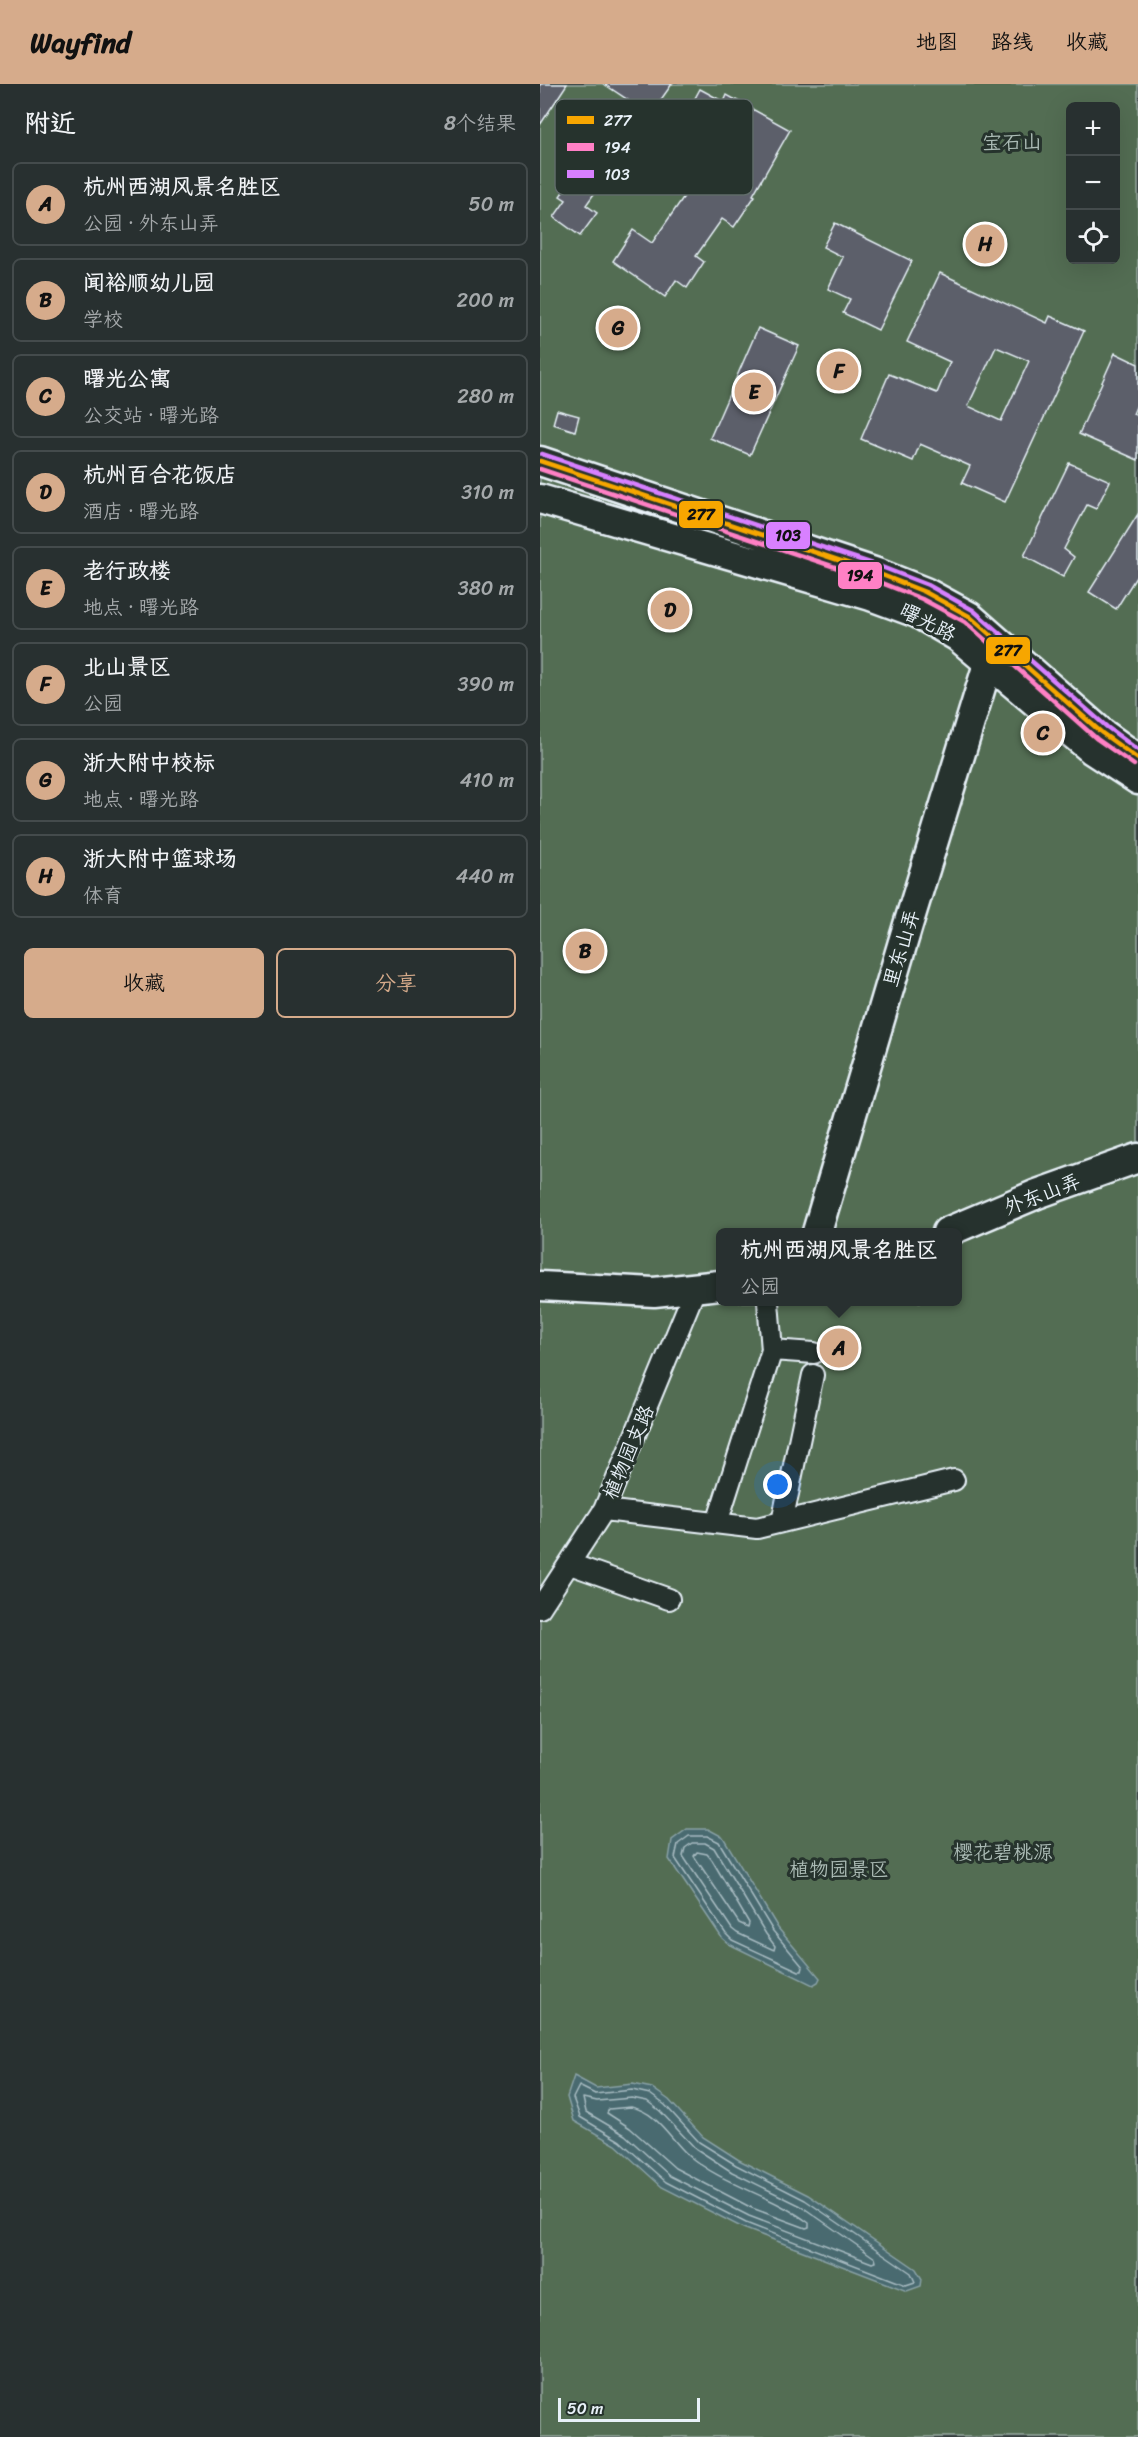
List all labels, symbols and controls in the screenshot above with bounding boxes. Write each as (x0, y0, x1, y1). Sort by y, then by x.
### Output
text: Wayfind (30, 18, 131, 67)
text: 地图 (916, 23, 958, 61)
text: 路线 (991, 23, 1033, 61)
text: 收藏 (1066, 23, 1108, 61)
legend (555, 99, 753, 195)
text: 附近 (24, 100, 76, 146)
map controls (1066, 102, 1120, 264)
button: + (1066, 102, 1120, 156)
text: 8个结果 (444, 106, 516, 141)
text: 277 (604, 106, 632, 135)
park label: 宝石山 (982, 125, 1042, 160)
text: 194 (604, 133, 631, 162)
button: − (1066, 156, 1120, 210)
text: 103 (604, 160, 630, 189)
text: 杭州西湖风景名胜区 (83, 167, 281, 206)
text: A (39, 187, 52, 222)
text: 50 m (469, 187, 514, 222)
text: 公园 · 外东山弄 (83, 206, 219, 241)
button: locate (1066, 210, 1120, 264)
pin: H (966, 222, 1004, 266)
text: 闻裕顺幼儿园 (83, 263, 215, 302)
text: B (39, 283, 52, 318)
text: 200 m (457, 283, 514, 318)
text: 学校 (83, 302, 123, 337)
pin: G (598, 306, 638, 350)
pin: F (820, 348, 858, 394)
text: 曙光公寓 (83, 359, 171, 398)
pin: E (734, 370, 774, 414)
text: C (39, 379, 52, 414)
text: 280 m (457, 379, 514, 414)
text: 公交站 · 曙光路 (83, 398, 219, 433)
text: 杭州百合花饭店 (83, 455, 237, 494)
text: D (40, 475, 51, 510)
text: 310 m (461, 475, 514, 510)
text: 酒店 · 曙光路 (83, 494, 199, 529)
line badge: 277 (678, 500, 724, 529)
text: 277 (686, 500, 717, 529)
line badge: 103 (765, 521, 811, 550)
text: 103 (775, 521, 801, 550)
text: 老行政楼 (83, 551, 171, 590)
line badge: 194 (837, 561, 883, 590)
text: 194 (847, 561, 873, 590)
text: E (40, 571, 51, 606)
text: 380 m (458, 571, 514, 606)
pin: D (650, 588, 690, 632)
text: 地点 · 曙光路 (83, 590, 199, 625)
street label: 曙光路 (893, 593, 963, 652)
line badge: 277 (985, 636, 1031, 665)
text: 277 (993, 636, 1024, 665)
text: 北山景区 (83, 647, 171, 686)
text: F (40, 667, 51, 702)
text: 390 m (458, 667, 514, 702)
text: 公园 (83, 686, 123, 721)
pin: C (1024, 710, 1062, 756)
text: 浙大附中校标 (83, 743, 215, 782)
text: G (39, 763, 52, 798)
text: 410 m (460, 763, 514, 798)
text: 地点 · 曙光路 (83, 782, 199, 817)
text: 浙大附中篮球场 (83, 839, 237, 878)
text: H (38, 859, 53, 894)
text: 440 m (456, 859, 514, 894)
text: 体育 (83, 878, 123, 913)
street label: 里东山弄 (873, 905, 930, 992)
pin: B (566, 928, 604, 974)
button: 收藏 (24, 948, 264, 1018)
button: 分享 (276, 948, 516, 1018)
street label: 外东山弄 (999, 1164, 1086, 1225)
popup (716, 1228, 962, 1306)
text: 杭州西湖风景名胜区 (740, 1230, 938, 1269)
text: 公园 (740, 1269, 780, 1304)
pin: A (820, 1326, 858, 1370)
street label: 植物园支路 (593, 1398, 664, 1505)
your location (763, 1470, 792, 1499)
park label: 樱花碧桃源 (953, 1835, 1053, 1870)
park label: 植物园景区 (789, 1852, 889, 1887)
text: 50 m (567, 2394, 603, 2423)
scale bar (558, 2395, 700, 2422)

